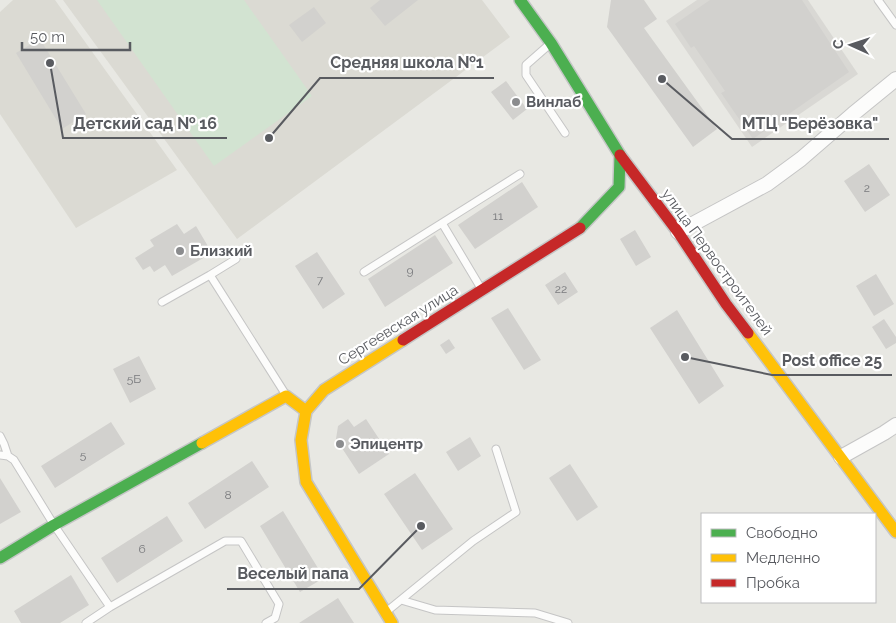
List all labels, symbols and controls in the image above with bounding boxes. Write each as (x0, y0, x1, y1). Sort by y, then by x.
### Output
scale bar (22, 20, 130, 52)
north arrow (826, 20, 876, 70)
text: 50 m (30, 28, 65, 46)
text: С (830, 39, 846, 50)
callout: Средняя школа №1 (320, 47, 494, 78)
text: Средняя школа №1 (330, 53, 484, 72)
place label: Винлаб (526, 93, 581, 111)
marker: Винлаб (510, 96, 522, 108)
callout: Детский сад № 16 (63, 107, 227, 138)
callout: МТЦ "Берёзовка" (732, 108, 889, 139)
text: Детский сад № 16 (73, 114, 217, 133)
text: МТЦ "Берёзовка" (742, 114, 878, 133)
house number: 2 (864, 181, 870, 195)
street label: улица Первостроителей (658, 185, 776, 339)
house number: 11 (493, 209, 503, 223)
place label: Близкий (190, 242, 253, 260)
marker: Близкий (174, 245, 186, 257)
house number: 9 (406, 264, 414, 278)
house number: 7 (317, 273, 324, 287)
street label: Сергеевская улица (335, 281, 461, 369)
house number: 22 (555, 282, 567, 296)
callout: Post office 25 (772, 344, 892, 375)
text: Post office 25 (782, 351, 882, 370)
house number: 5Б (127, 372, 141, 386)
place label: Эпицентр (350, 435, 423, 453)
marker: Эпицентр (334, 438, 346, 450)
house number: 5 (80, 448, 87, 462)
house number: 8 (224, 488, 232, 502)
legend (701, 513, 876, 603)
text: Свободно (746, 524, 818, 542)
house number: 6 (138, 542, 146, 556)
text: Медленно (746, 549, 820, 567)
callout: Веселый папа (227, 558, 359, 589)
text: Веселый папа (237, 564, 349, 583)
text: Пробка (746, 574, 800, 592)

